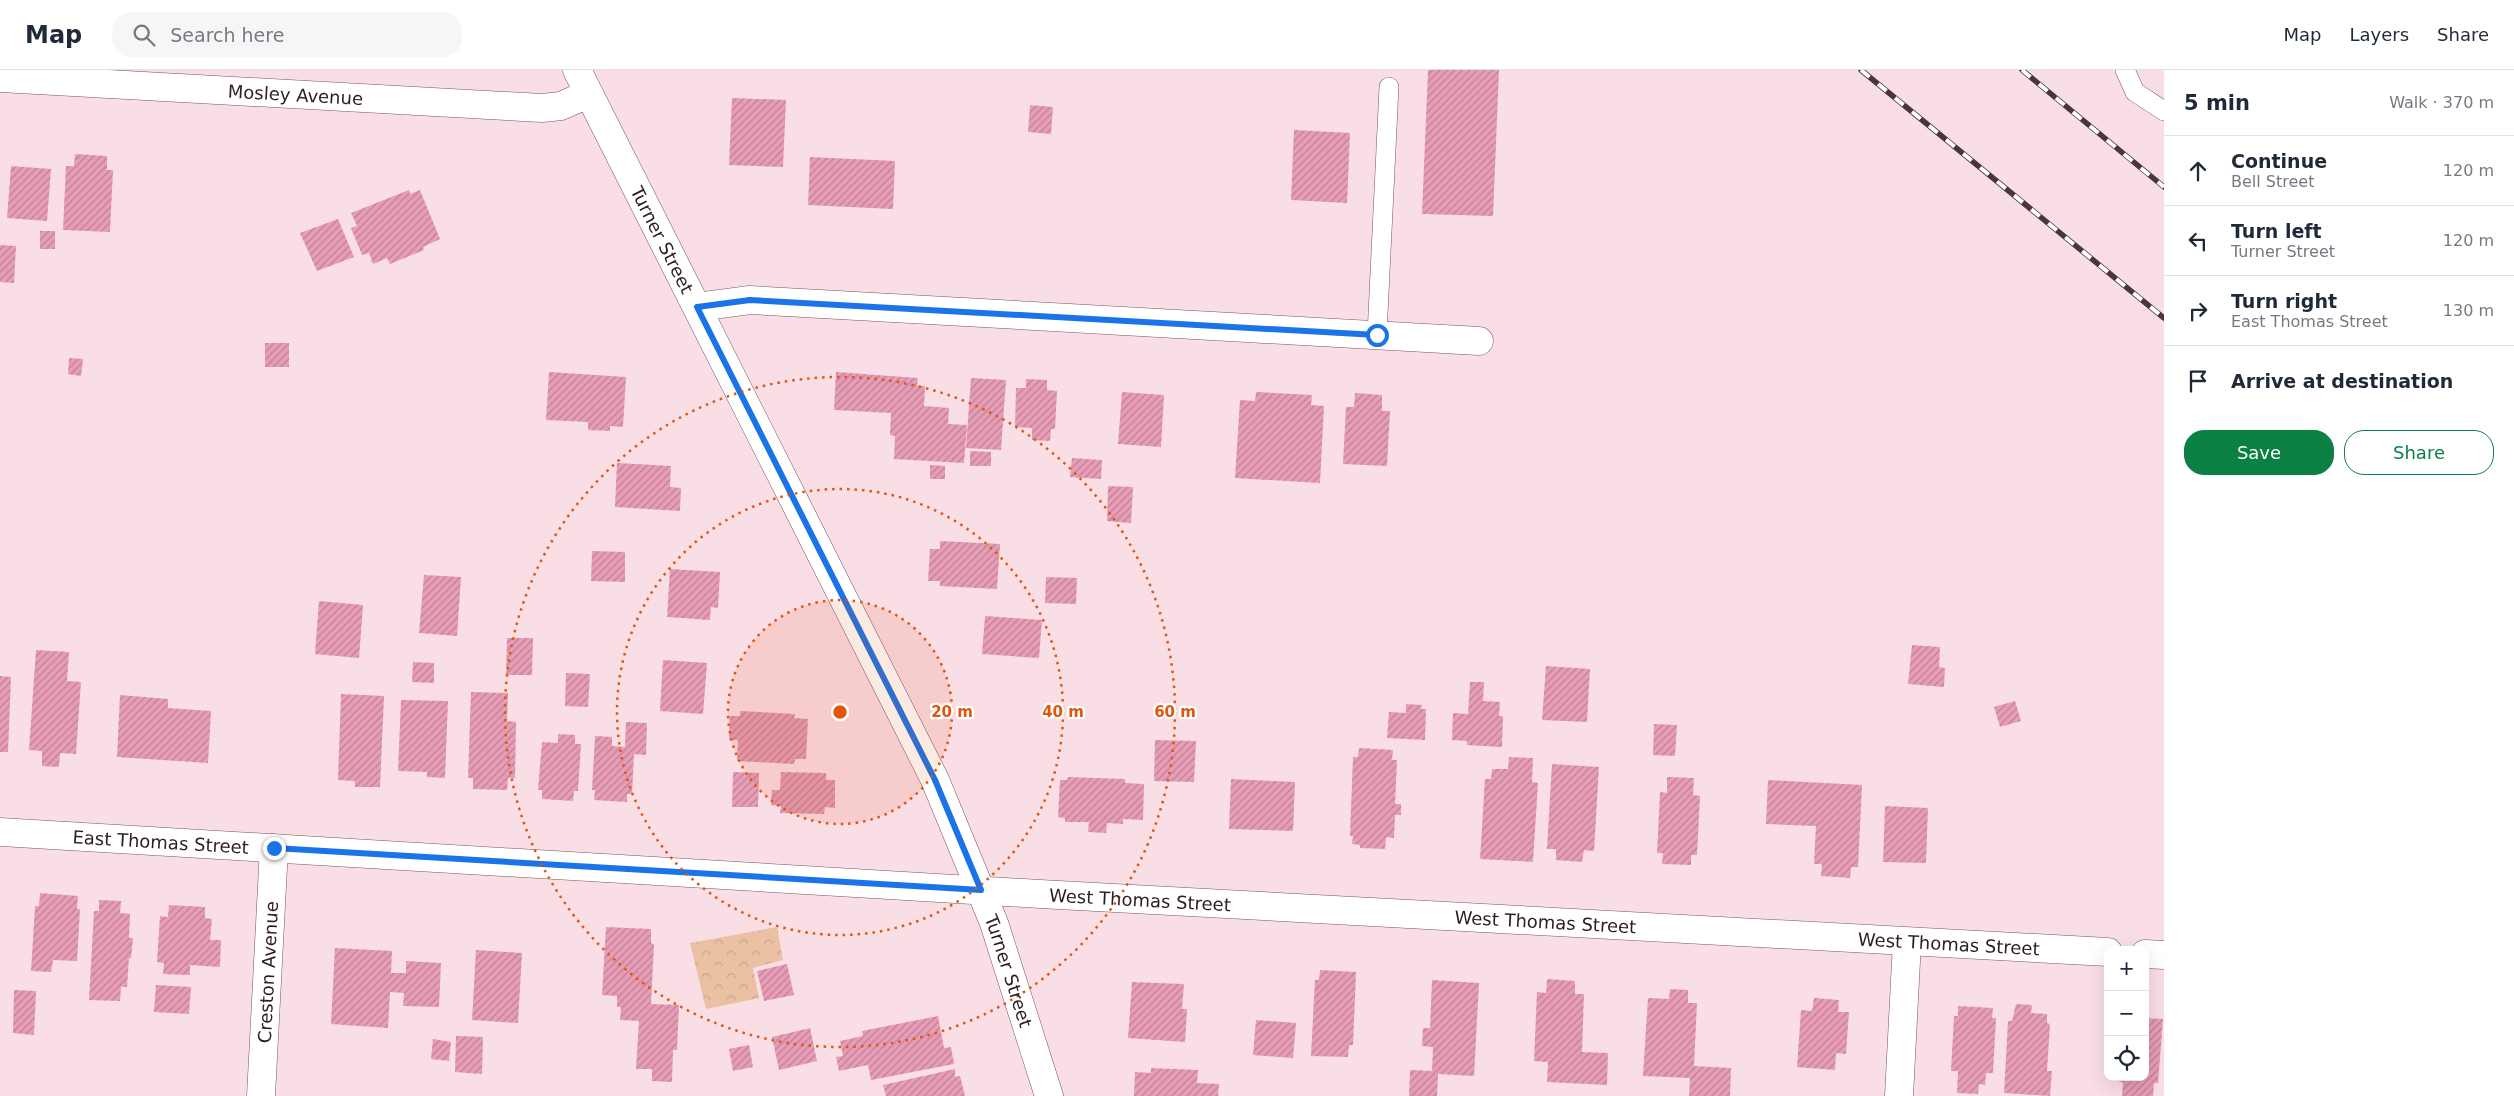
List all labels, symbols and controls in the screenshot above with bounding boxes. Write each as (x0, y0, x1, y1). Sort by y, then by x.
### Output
search box (112, 12, 462, 57)
text: Map (25, 21, 82, 49)
icon: search (130, 21, 158, 49)
text: Search here (170, 24, 284, 46)
text: Map (2283, 24, 2321, 45)
text: Layers (2349, 24, 2409, 45)
text: Share (2437, 24, 2489, 45)
street label: Mosley Avenue (227, 80, 364, 109)
text: 5 min (2184, 91, 2250, 115)
text: Walk · 370 m (2389, 93, 2494, 112)
text: Continue (2231, 150, 2327, 172)
icon: ahead (2184, 157, 2212, 185)
text: 120 m (2443, 161, 2494, 180)
text: Bell Street (2231, 172, 2314, 191)
street label: Turner Street (626, 182, 698, 297)
text: Turn left (2231, 220, 2322, 242)
icon: left (2184, 227, 2212, 255)
text: 120 m (2443, 231, 2494, 250)
text: Turner Street (2231, 242, 2335, 261)
text: Turn right (2231, 290, 2337, 312)
icon: right (2184, 297, 2212, 325)
text: 130 m (2443, 301, 2494, 320)
text: East Thomas Street (2231, 312, 2388, 331)
route start (1366, 324, 1389, 347)
icon: arrive (2184, 367, 2212, 395)
text: Arrive at destination (2231, 370, 2453, 392)
button: Save (2184, 430, 2334, 475)
button: Share (2344, 430, 2494, 475)
centre of rings (831, 703, 849, 721)
text: 20 m (931, 703, 973, 721)
text: 40 m (1042, 703, 1084, 721)
text: 60 m (1154, 703, 1196, 721)
street label: East Thomas Street (72, 826, 249, 857)
route end (263, 837, 286, 860)
street label: West Thomas Street (1049, 884, 1231, 915)
street label: Creston Avenue (253, 901, 282, 1044)
street label: West Thomas Street (1454, 906, 1637, 937)
street label: Turner Street (981, 910, 1037, 1030)
street label: West Thomas Street (1857, 928, 2040, 959)
map controls (2104, 946, 2149, 1081)
button: + (2104, 946, 2149, 991)
button: − (2104, 991, 2149, 1036)
button: locate (2104, 1036, 2149, 1081)

